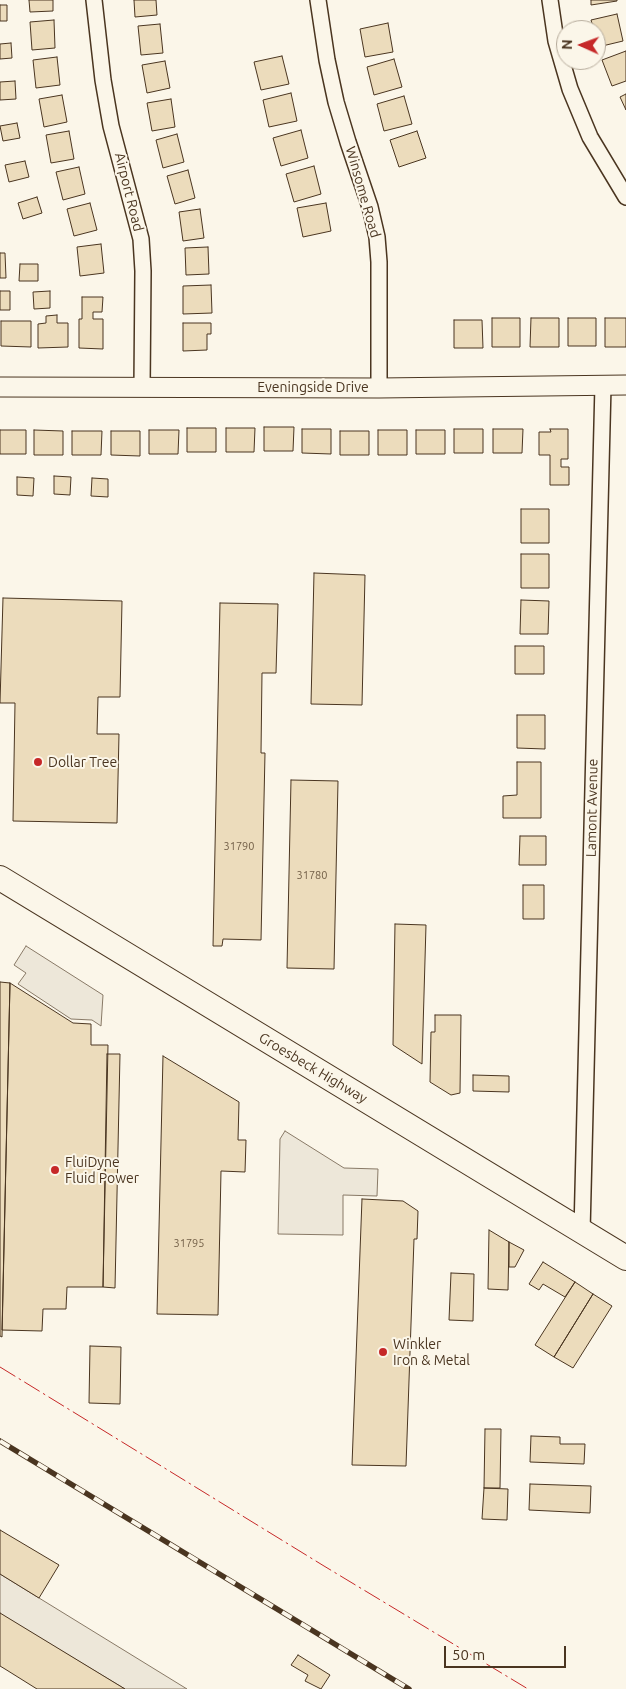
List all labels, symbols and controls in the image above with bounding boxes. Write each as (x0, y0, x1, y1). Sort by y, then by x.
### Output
north arrow (556, 20, 606, 70)
text: N (559, 39, 575, 50)
street label: Winsome Road (342, 144, 384, 240)
street label: Airport Road (111, 151, 147, 233)
street label: Eveningside Drive (257, 379, 369, 395)
place label: Dollar Tree (48, 754, 117, 770)
marker: Dollar Tree (32, 756, 44, 768)
street label: Lamont Avenue (583, 759, 601, 857)
house number: 31790 (223, 839, 255, 853)
house number: 31780 (296, 868, 328, 882)
street label: Groesbeck Highway (256, 1029, 370, 1107)
place label: FluiDyne Fluid Power (65, 1154, 139, 1186)
marker: FluiDyne Fluid Power (49, 1164, 61, 1176)
house number: 31795 (173, 1236, 205, 1250)
place label: Winkler Iron & Metal (393, 1336, 470, 1368)
marker: Winkler Iron & Metal (377, 1346, 389, 1358)
scale bar (446, 1636, 568, 1668)
text: 50 m (452, 1646, 485, 1663)

